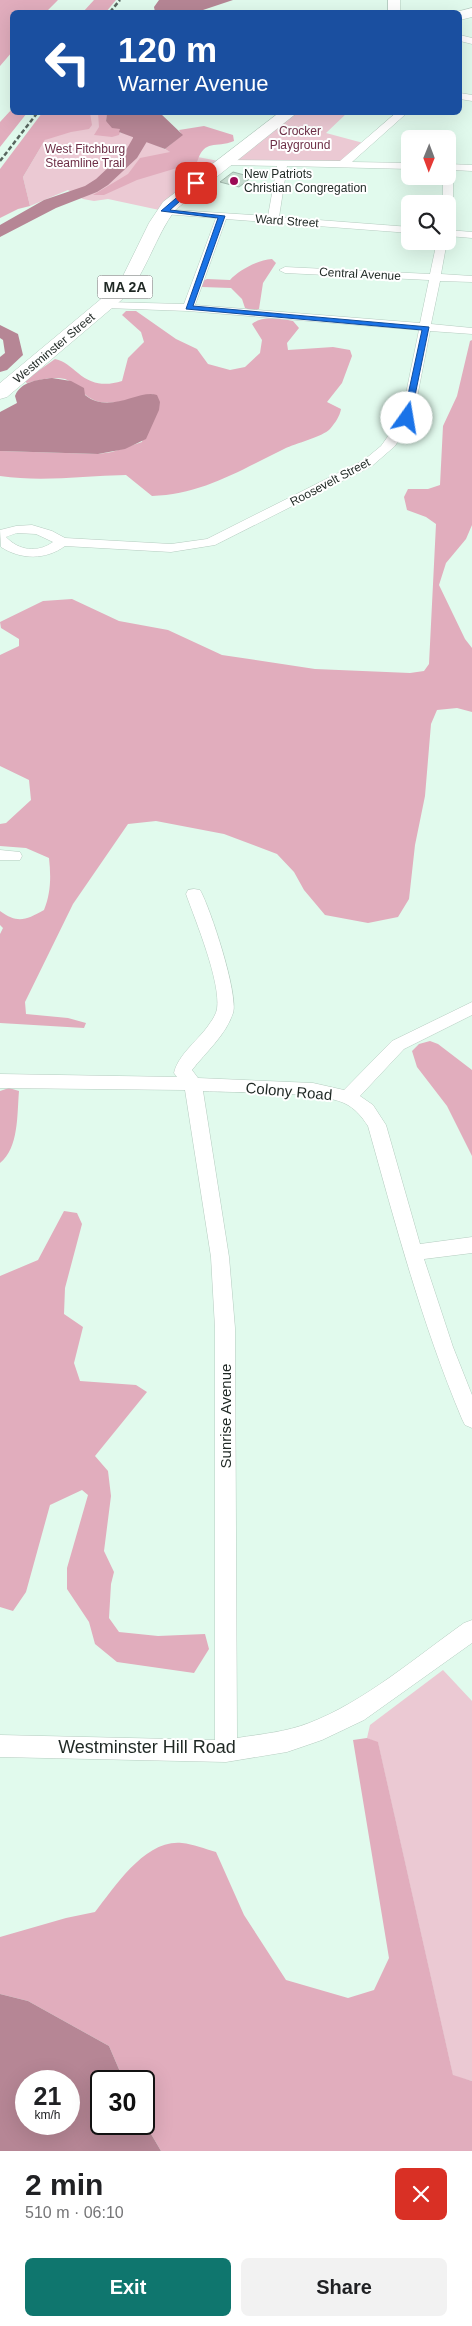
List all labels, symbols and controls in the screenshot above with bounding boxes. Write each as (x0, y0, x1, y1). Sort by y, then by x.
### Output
icon: left (35, 30, 100, 95)
text: 120 m (118, 30, 217, 69)
text: Warner Avenue (118, 71, 268, 96)
park label: Crocker Playground (270, 124, 330, 152)
north arrow (401, 130, 456, 185)
map controls (401, 130, 456, 250)
park label: West Fitchburg Steamline Trail (45, 142, 125, 170)
pin (175, 162, 217, 204)
place label: New Patriots Christian Congregation (244, 167, 367, 195)
icon: arrive (182, 169, 210, 197)
marker: New Patriots Christian Congregation (228, 175, 240, 187)
button: search (401, 195, 456, 250)
street label: Ward Street (255, 212, 320, 230)
street label: Central Avenue (319, 265, 402, 283)
road number: MA 2A (98, 276, 152, 298)
street label: Westminster Street (11, 309, 98, 386)
position arrow (380, 391, 432, 443)
street label: Roosevelt Street (288, 455, 373, 509)
street label: Colony Road (245, 1079, 333, 1103)
street label: Sunrise Avenue (217, 1364, 234, 1468)
street label: Westminster Hill Road (58, 1737, 236, 1757)
speed limit sign: 30 (90, 2070, 155, 2135)
text: 21 (34, 2082, 61, 2110)
text: km/h (34, 2108, 61, 2122)
text: 2 min (25, 2168, 103, 2201)
button: close (395, 2168, 447, 2220)
text: 510 m · 06:10 (25, 2204, 124, 2221)
button: Exit (25, 2258, 231, 2316)
button: Share (241, 2258, 447, 2316)

